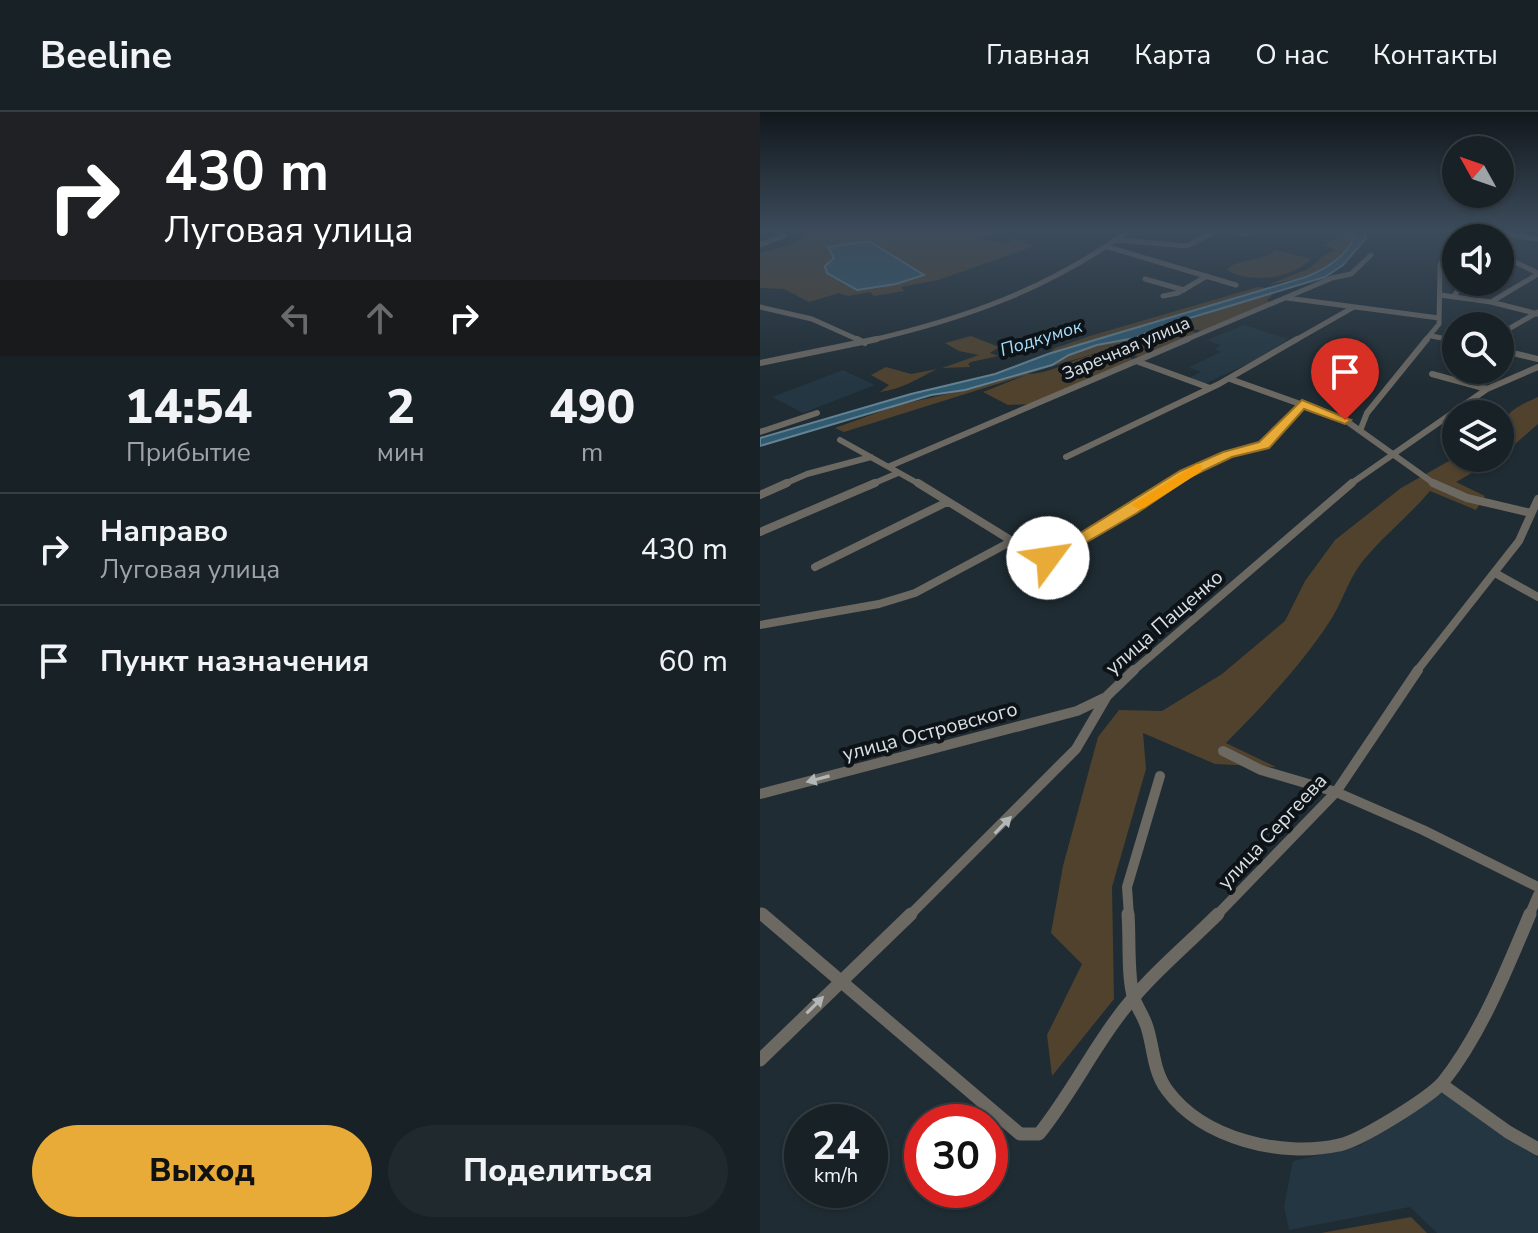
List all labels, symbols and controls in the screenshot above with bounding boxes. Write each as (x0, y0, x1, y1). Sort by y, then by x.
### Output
text: Beeline (40, 30, 172, 81)
text: Главная (986, 36, 1090, 74)
text: Карта (1134, 36, 1211, 74)
text: О нас (1255, 36, 1329, 74)
text: Контакты (1373, 36, 1498, 74)
text: 430 m (164, 133, 329, 210)
north arrow (1442, 136, 1514, 208)
map controls (1442, 136, 1514, 472)
icon: right (32, 144, 136, 248)
text: Луговая улица (164, 206, 414, 255)
button: sound (1442, 224, 1514, 296)
icon: left (274, 296, 318, 340)
icon: ahead (358, 296, 402, 340)
icon: right (442, 296, 486, 340)
street label: Заречная улица (1059, 310, 1193, 386)
button: search (1442, 312, 1514, 384)
water label: Подкумок (997, 314, 1086, 362)
pin (1311, 338, 1379, 420)
icon: arrive (1323, 350, 1367, 394)
text: 14:54 (125, 374, 252, 440)
text: 2 (386, 374, 415, 440)
text: 490 (549, 374, 635, 440)
button: layers (1442, 400, 1514, 472)
text: Прибытие (126, 435, 251, 470)
text: мин (377, 435, 424, 470)
text: m (581, 435, 603, 470)
text: Направо (100, 511, 228, 552)
position arrow (1006, 516, 1090, 600)
icon: right (32, 527, 76, 571)
text: 430 m (641, 529, 728, 570)
text: Луговая улица (100, 552, 280, 587)
street label: улица Пащенко (1100, 564, 1229, 681)
icon: arrive (32, 639, 76, 683)
text: Пункт назначения (100, 641, 369, 682)
text: 60 m (659, 641, 728, 682)
street label: улица Островского (840, 695, 1021, 768)
street label: улица Сергеева (1212, 768, 1333, 895)
one-way arrow (805, 774, 830, 786)
one-way arrow (993, 816, 1011, 835)
one-way arrow (805, 996, 824, 1015)
speed limit sign: 30 (904, 1104, 1008, 1208)
text: 24 (812, 1119, 860, 1173)
button: Выход (32, 1125, 372, 1217)
button: Поделиться (388, 1125, 728, 1217)
text: km/h (814, 1162, 858, 1189)

